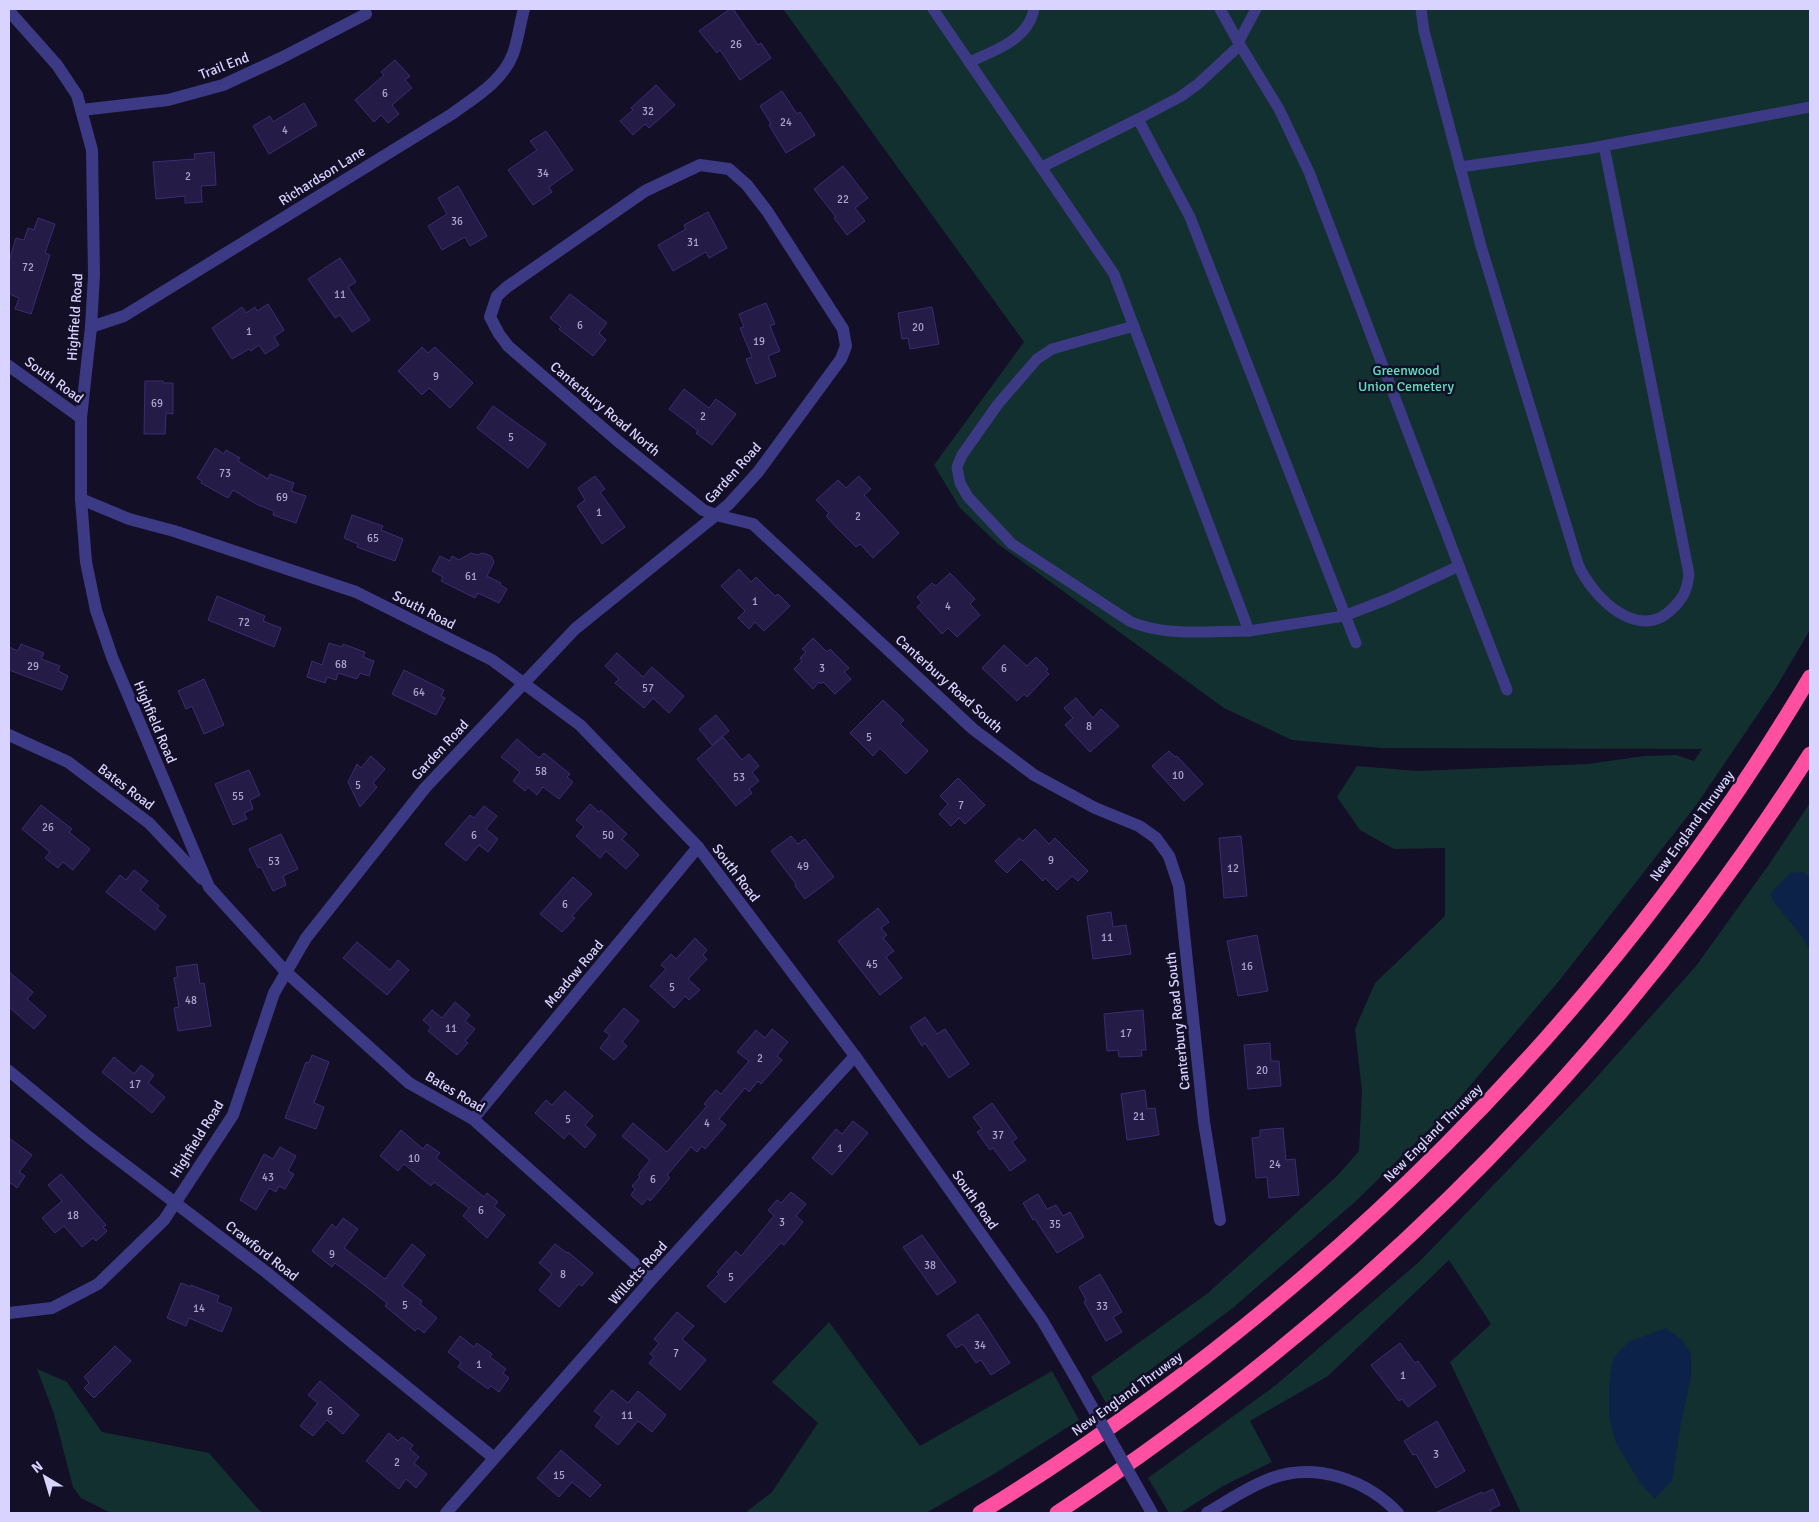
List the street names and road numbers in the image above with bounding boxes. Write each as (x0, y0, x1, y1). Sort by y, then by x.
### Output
street label: Trail End (197, 49, 251, 83)
street label: Richardson Lane (276, 143, 368, 209)
street label: Highfield Road (63, 273, 87, 361)
street label: South Road (21, 353, 87, 407)
street label: Canterbury Road North (547, 358, 663, 460)
street label: Garden Road (701, 439, 765, 507)
street label: South Road (390, 587, 458, 633)
street label: Canterbury Road South (892, 631, 1006, 737)
street label: Highfield Road (130, 678, 180, 766)
street label: Garden Road (408, 716, 472, 784)
street label: Bates Road (94, 760, 158, 814)
street label: New England Thruway (1646, 767, 1738, 885)
street label: South Road (709, 841, 763, 905)
street label: Meadow Road (541, 937, 607, 1011)
street label: Canterbury Road South (1162, 951, 1194, 1091)
street label: Bates Road (422, 1068, 488, 1116)
street label: New England Thruway (1380, 1080, 1486, 1186)
street label: Highfield Road (167, 1097, 227, 1181)
street label: South Road (948, 1167, 1002, 1233)
street label: Crawford Road (222, 1217, 302, 1285)
street label: Willetts Road (605, 1238, 671, 1308)
street label: New England Thruway (1068, 1348, 1186, 1440)

